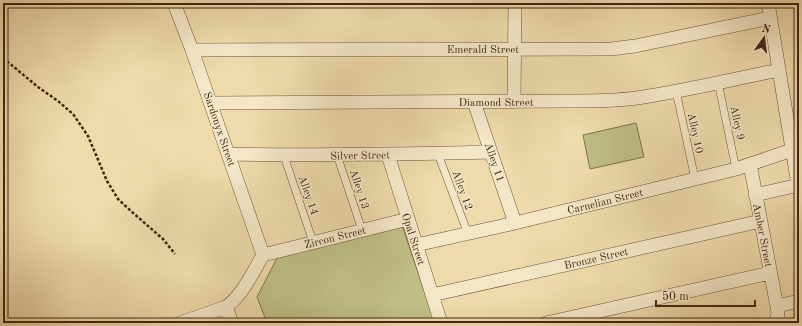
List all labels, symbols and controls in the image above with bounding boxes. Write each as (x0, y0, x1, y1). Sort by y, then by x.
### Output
north arrow (744, 18, 784, 58)
text: N (761, 23, 772, 36)
street label: Emerald Street (447, 45, 519, 56)
street label: Sardonyx Street (201, 91, 236, 168)
street label: Diamond Street (458, 98, 534, 109)
street label: Alley 9 (728, 105, 746, 141)
street label: Alley 10 (685, 112, 704, 155)
street label: Alley 11 (482, 141, 505, 184)
street label: Silver Street (330, 150, 390, 163)
street label: Alley 13 (347, 168, 370, 211)
street label: Alley 12 (449, 169, 474, 212)
street label: Alley 14 (296, 174, 319, 217)
street label: Carnelian Street (566, 188, 645, 217)
street label: Amber Street (750, 203, 773, 268)
street label: Opal Street (399, 212, 426, 267)
street label: Zircon Street (303, 225, 367, 251)
street label: Bronze Street (563, 247, 630, 272)
scale bar (656, 282, 755, 308)
text: 50 m (662, 290, 689, 303)

